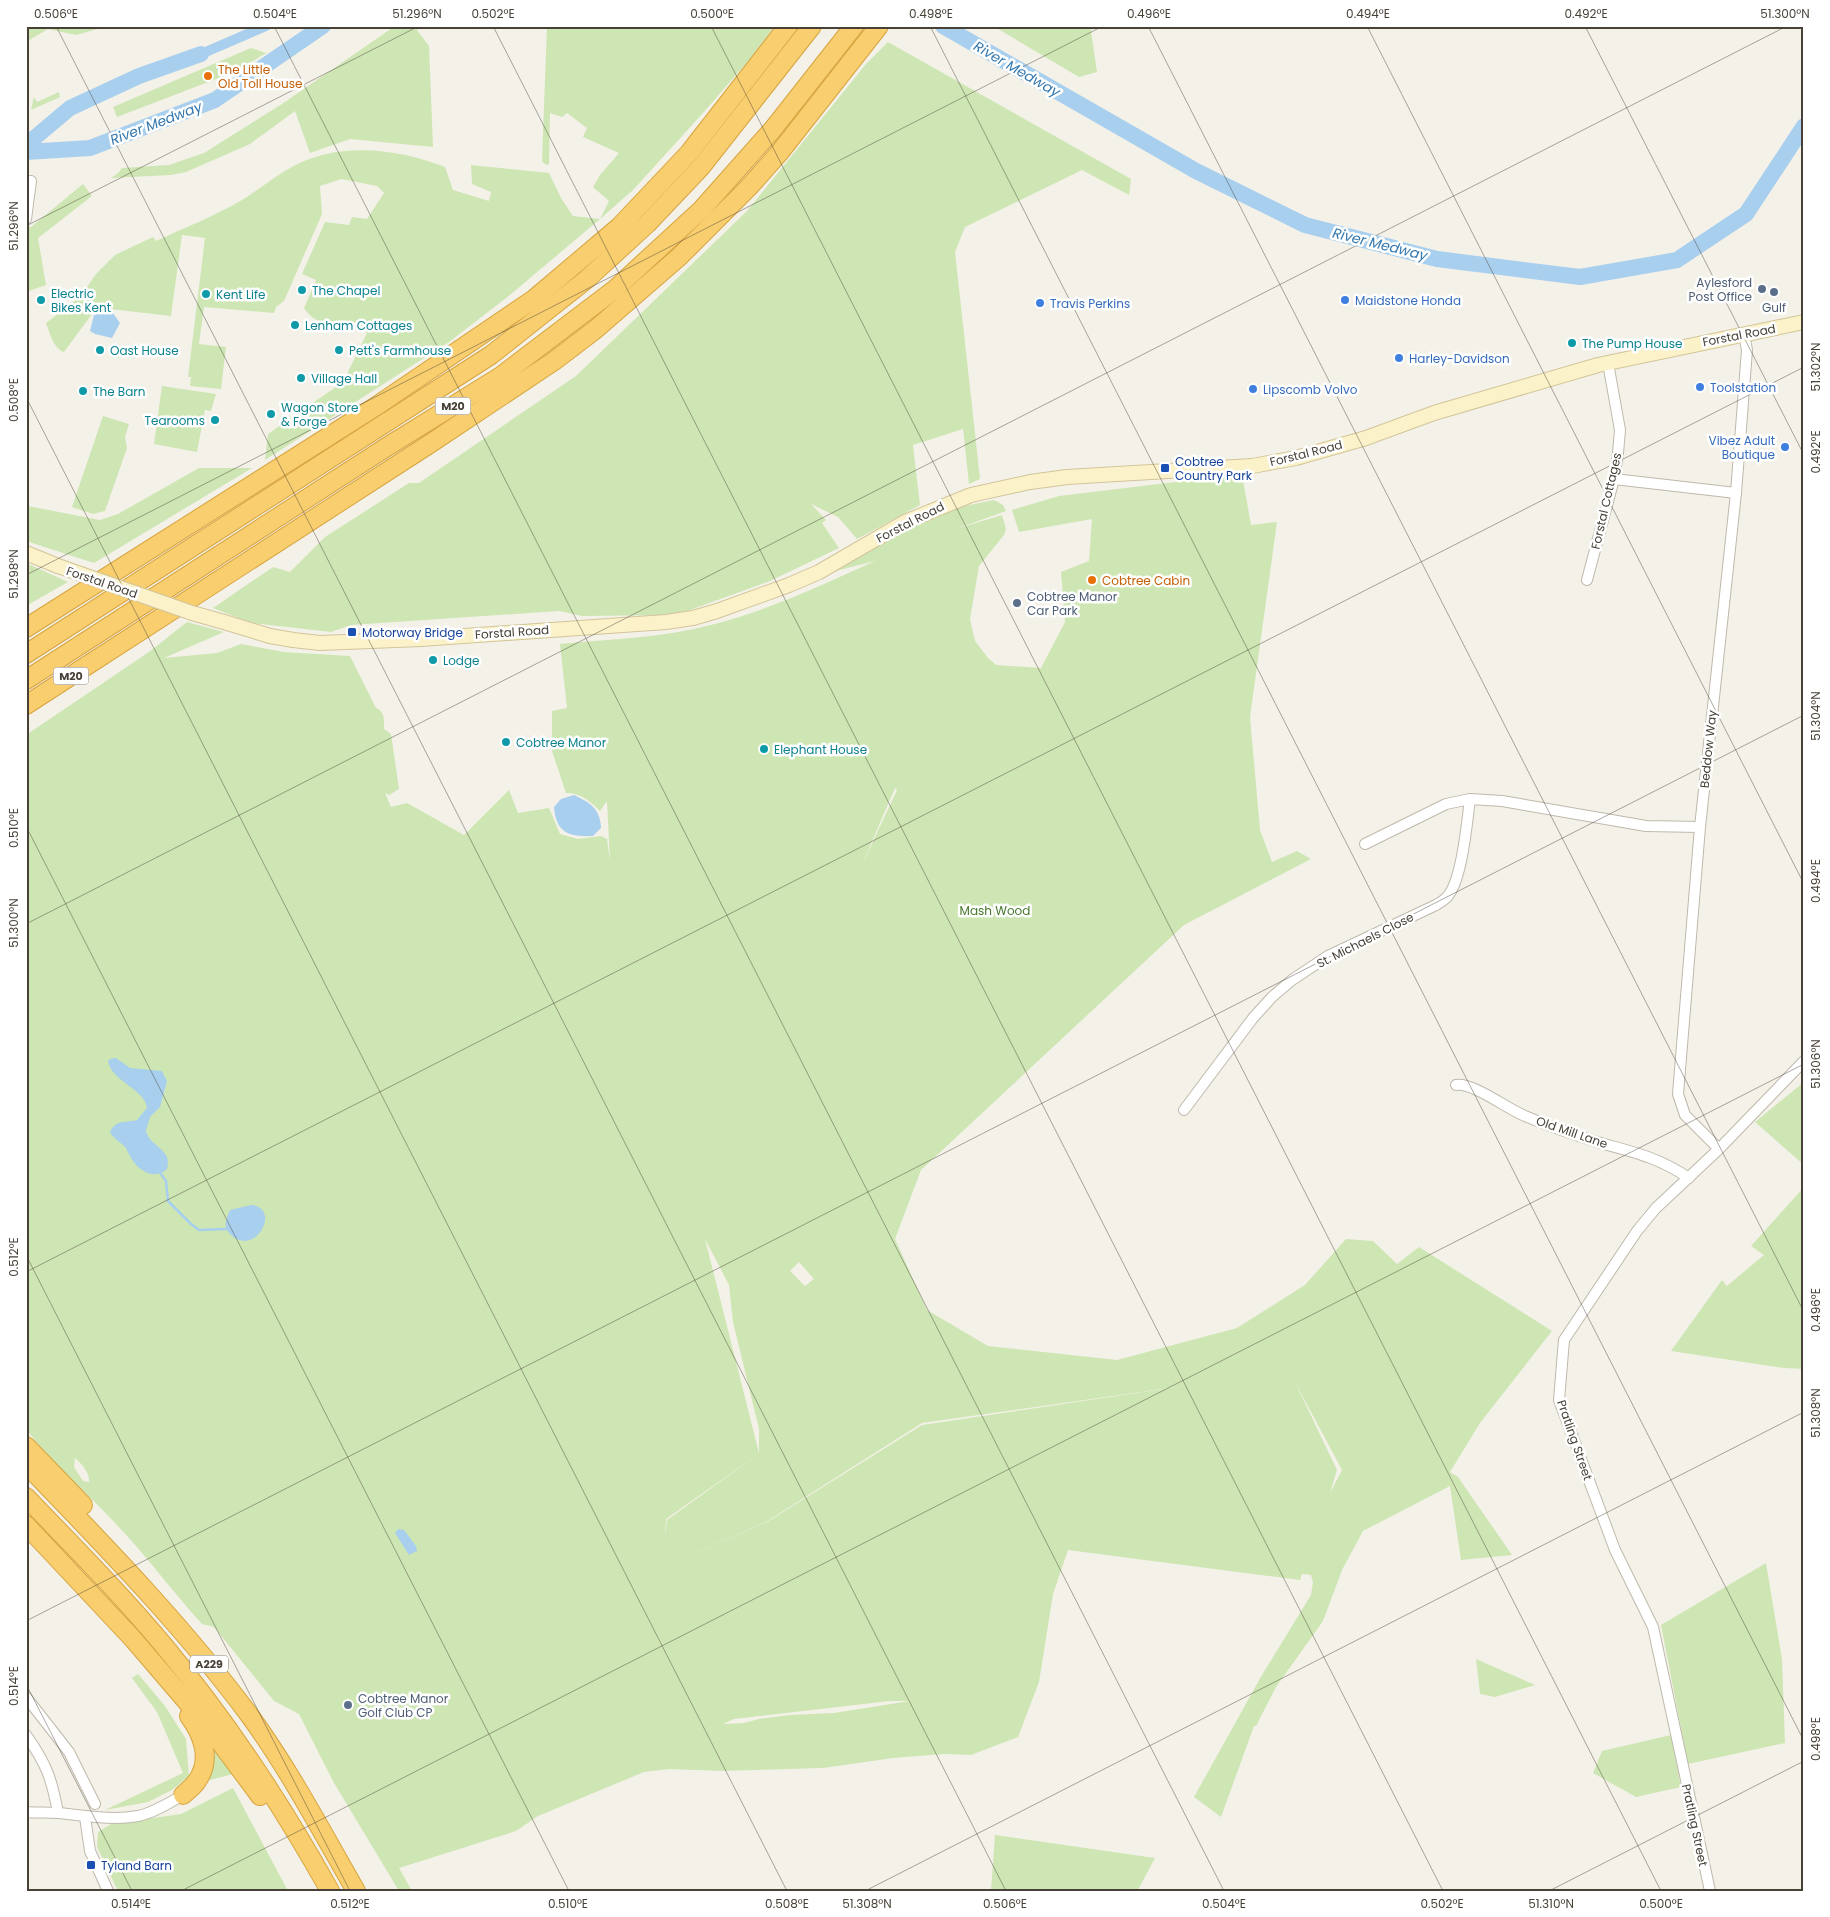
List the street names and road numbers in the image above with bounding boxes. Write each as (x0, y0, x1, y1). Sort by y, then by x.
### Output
street label: Forstal Road (1701, 320, 1777, 350)
road number: M20 (436, 398, 470, 414)
street label: Forstal Road (1268, 436, 1344, 470)
street label: Forstal Cottages (1587, 451, 1625, 551)
street label: Forstal Road (873, 498, 947, 546)
street label: Forstal Road (64, 562, 140, 602)
street label: Forstal Road (474, 621, 550, 643)
road number: M20 (54, 668, 88, 684)
street label: Beddow Way (1695, 709, 1721, 789)
street label: St. Michaels Close (1313, 908, 1417, 972)
street label: Old Mill Lane (1534, 1112, 1610, 1152)
street label: Pratling Street (1553, 1398, 1597, 1482)
road number: A229 (190, 1656, 228, 1672)
street label: Pratling Street (1678, 1782, 1712, 1868)

